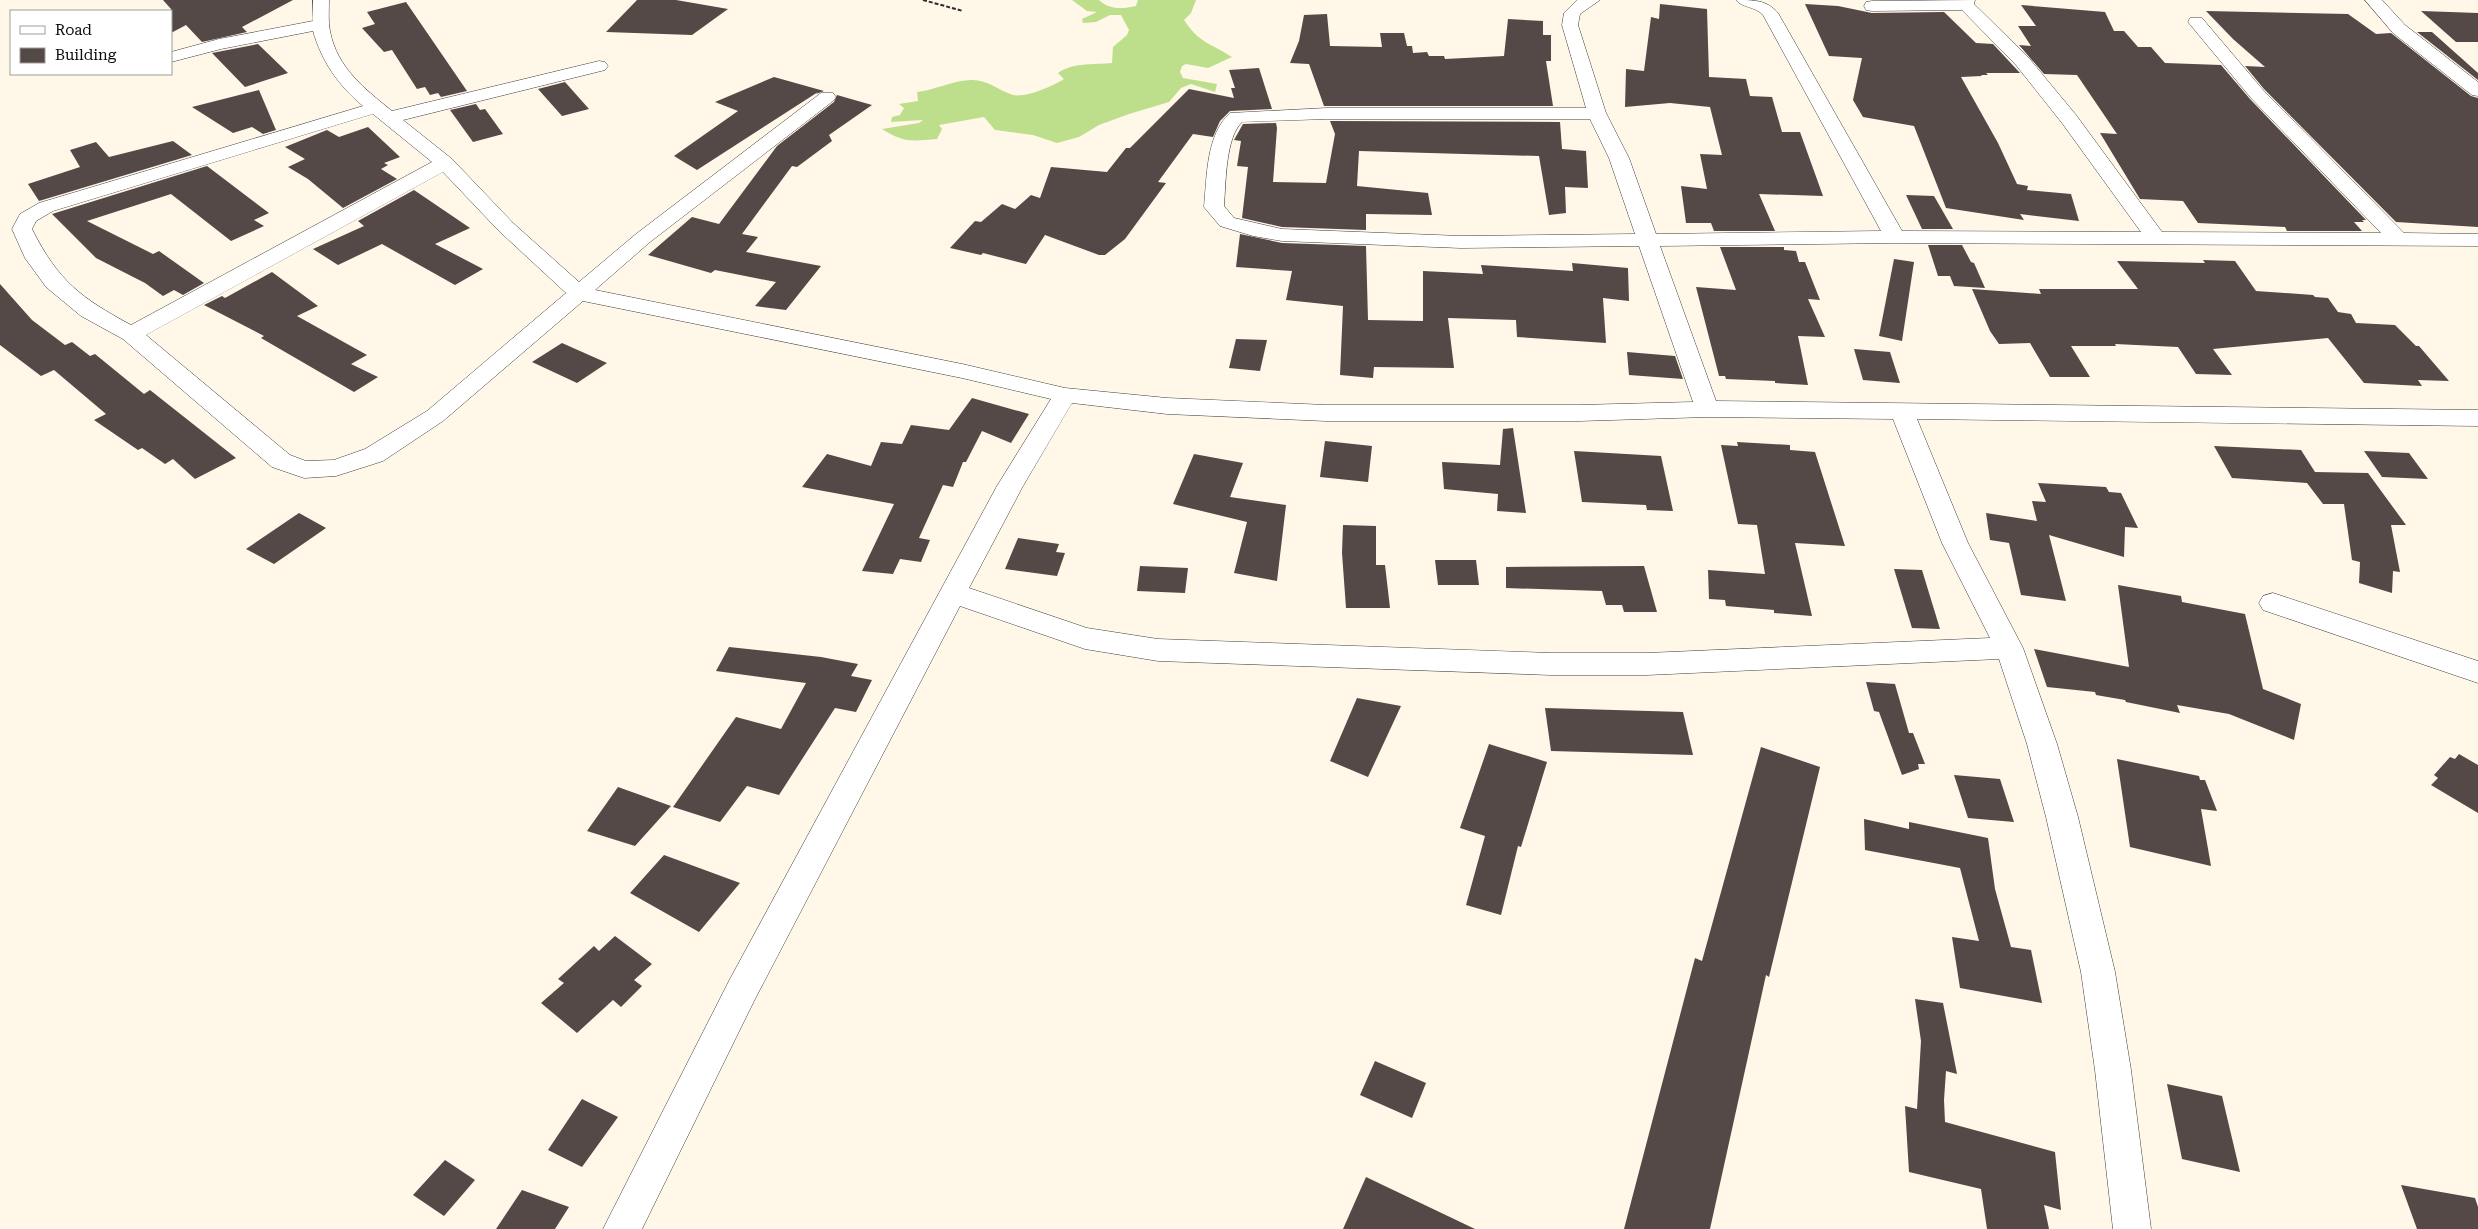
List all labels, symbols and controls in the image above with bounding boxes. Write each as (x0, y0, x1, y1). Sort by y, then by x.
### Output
legend (10, 10, 172, 75)
text: Road (55, 21, 92, 39)
text: Building (55, 46, 117, 64)

